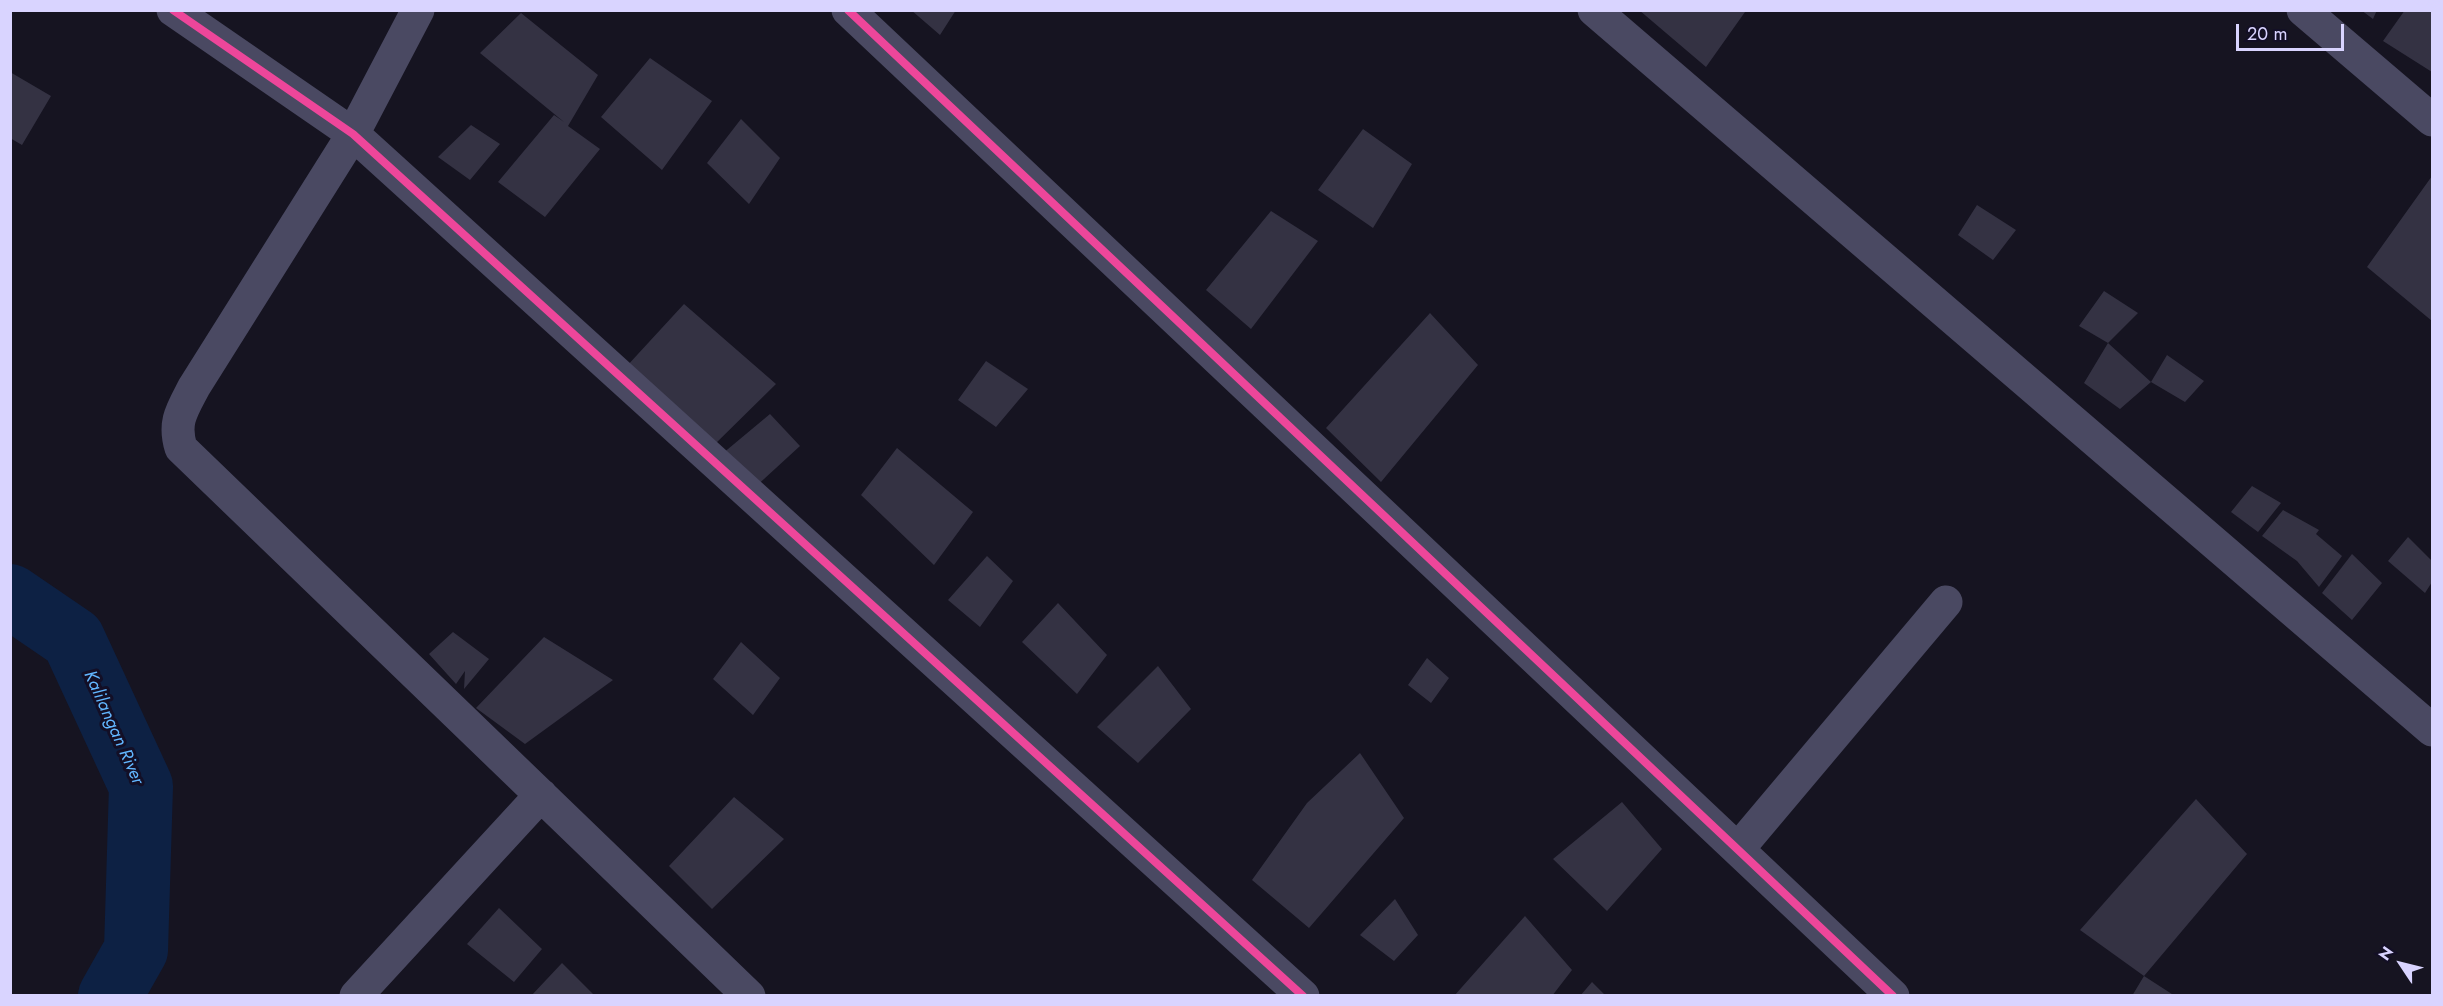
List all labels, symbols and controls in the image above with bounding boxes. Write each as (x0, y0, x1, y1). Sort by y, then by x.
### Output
scale bar (2239, 12, 2347, 50)
text: 20 m (2247, 21, 2287, 47)
water label: Kalilangan River (78, 668, 148, 788)
north arrow (2371, 934, 2431, 994)
text: N (2373, 942, 2399, 965)

